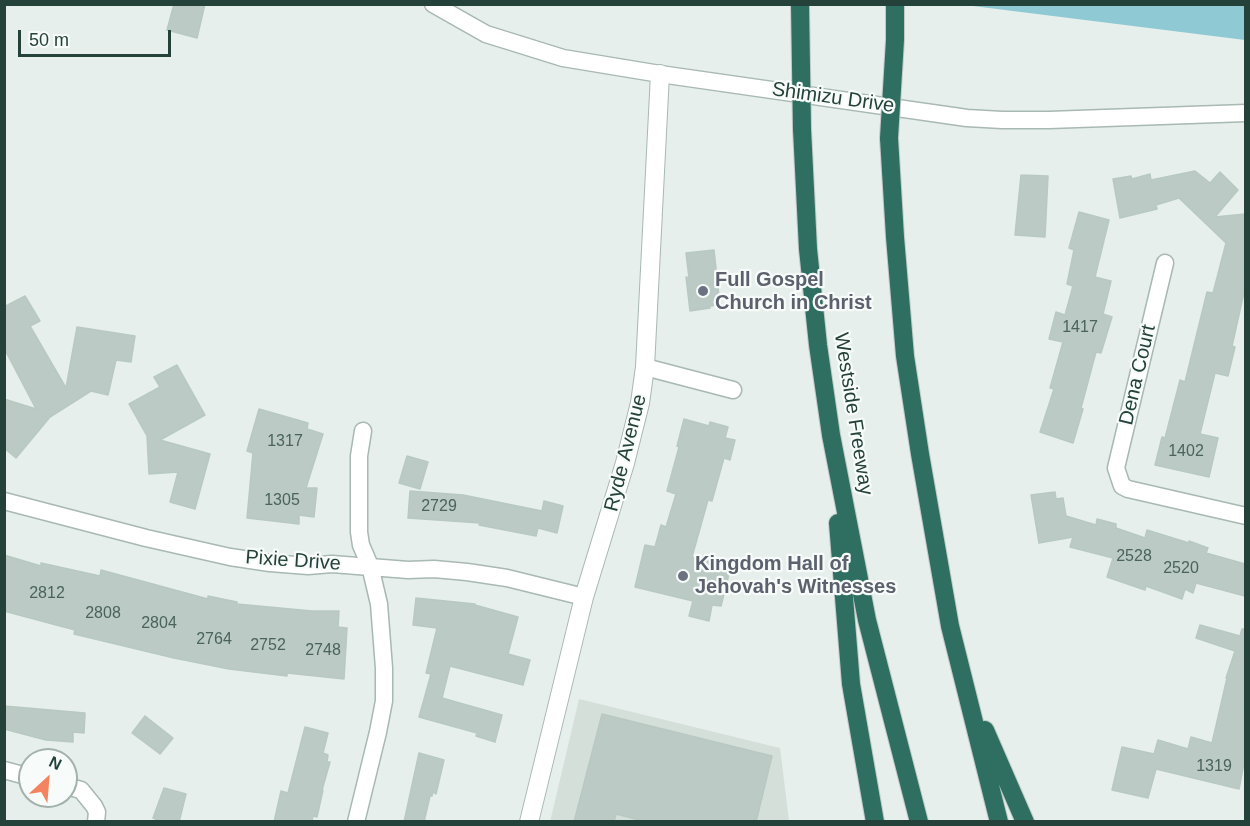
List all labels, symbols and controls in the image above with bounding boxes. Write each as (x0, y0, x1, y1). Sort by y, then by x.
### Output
scale bar (21, 18, 174, 56)
text: 50 m (29, 30, 69, 50)
street label: Shimizu Drive (770, 78, 896, 118)
place label: Full Gospel Church in Christ (715, 268, 872, 315)
marker: Full Gospel Church in Christ (696, 284, 710, 298)
house number: 1417 (1062, 318, 1098, 338)
street label: Dena Court (1115, 322, 1161, 428)
street label: Westside Freeway (828, 331, 878, 497)
street label: Ryde Avenue (600, 392, 652, 514)
house number: 1317 (267, 432, 303, 452)
house number: 1402 (1168, 442, 1204, 462)
house number: 1305 (264, 491, 300, 511)
house number: 2729 (421, 497, 457, 517)
street label: Pixie Drive (244, 546, 342, 576)
house number: 2528 (1116, 547, 1152, 567)
place label: Kingdom Hall of Jehovah's Witnesses (695, 552, 896, 599)
house number: 2520 (1163, 559, 1199, 579)
marker: Kingdom Hall of Jehovah's Witnesses (676, 569, 690, 583)
house number: 2812 (29, 584, 65, 604)
house number: 2808 (85, 604, 121, 624)
house number: 2804 (141, 614, 177, 634)
house number: 2764 (196, 630, 232, 650)
house number: 2752 (250, 636, 286, 656)
house number: 2748 (305, 641, 341, 661)
north arrow (18, 748, 78, 808)
text: N (46, 753, 64, 773)
house number: 1319 (1196, 757, 1232, 777)

